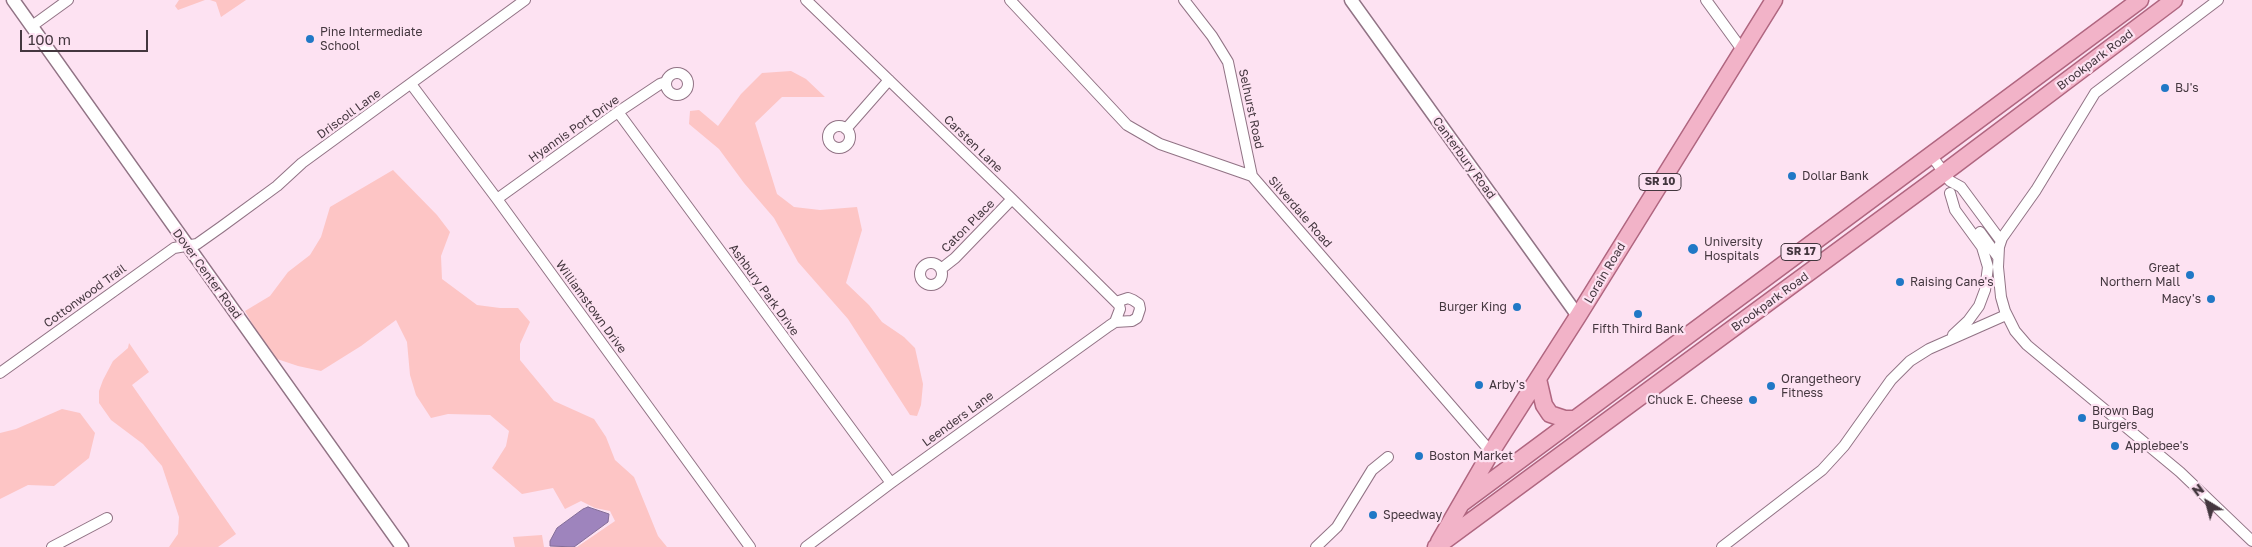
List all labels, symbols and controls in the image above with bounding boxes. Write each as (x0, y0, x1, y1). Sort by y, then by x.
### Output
scale bar (22, 20, 150, 52)
place label: Pine Intermediate School (320, 25, 422, 53)
street label: Brookpark Road (2054, 27, 2136, 93)
text: 100 m (28, 30, 71, 48)
marker: Pine Intermediate School (304, 33, 316, 45)
street label: Selhurst Road (1235, 68, 1267, 150)
place label: BJ's (2175, 81, 2199, 95)
marker: BJ's (2159, 82, 2171, 94)
street label: Driscoll Lane (314, 86, 384, 142)
street label: Hyannis Port Drive (526, 92, 622, 166)
street label: Carsten Lane (941, 112, 1005, 176)
street label: Canterbury Road (1430, 114, 1498, 202)
place label: Dollar Bank (1802, 169, 1869, 183)
marker: Dollar Bank (1786, 170, 1798, 182)
street label: Silverdale Road (1265, 173, 1335, 251)
road number: SR 10 (1639, 173, 1681, 190)
street label: Caton Place (938, 196, 998, 256)
street label: Dover Center Road (170, 226, 244, 322)
place label: University Hospitals (1704, 235, 1763, 263)
street label: Lorain Road (1581, 240, 1629, 306)
street label: Ashbury Park Drive (726, 241, 802, 339)
marker: University Hospitals (1686, 242, 1700, 256)
road number: SR 17 (1781, 243, 1821, 260)
street label: Williamstown Drive (553, 258, 629, 356)
street label: Cottonwood Trail (41, 261, 129, 331)
place label: Great Northern Mall (2100, 261, 2180, 289)
street label: Brookpark Road (1729, 269, 1811, 335)
marker: Great Northern Mall (2184, 269, 2196, 281)
place label: Raising Cane's (1910, 275, 1994, 289)
marker: Raising Cane's (1894, 276, 1906, 288)
place label: Macy's (2161, 292, 2201, 306)
marker: Macy's (2205, 293, 2217, 305)
place label: Burger King (1439, 300, 1507, 314)
marker: Burger King (1511, 301, 1523, 313)
marker: Fifth Third Bank (1632, 308, 1644, 320)
place label: Fifth Third Bank (1592, 322, 1684, 336)
place label: Orangetheory Fitness (1781, 372, 1861, 400)
place label: Arby's (1489, 378, 1525, 392)
marker: Arby's (1473, 379, 1485, 391)
marker: Orangetheory Fitness (1765, 380, 1777, 392)
street label: Leenders Lane (920, 388, 996, 450)
place label: Chuck E. Cheese (1647, 393, 1743, 407)
marker: Chuck E. Cheese (1747, 394, 1759, 406)
place label: Brown Bag Burgers (2092, 404, 2154, 432)
marker: Brown Bag Burgers (2076, 412, 2088, 424)
place label: Applebee's (2125, 439, 2189, 453)
marker: Applebee's (2109, 440, 2121, 452)
place label: Boston Market (1429, 449, 1513, 463)
marker: Boston Market (1413, 450, 1425, 462)
north arrow (2182, 477, 2232, 527)
text: N (2188, 480, 2207, 500)
place label: Speedway (1383, 508, 1442, 522)
marker: Speedway (1367, 509, 1379, 521)

